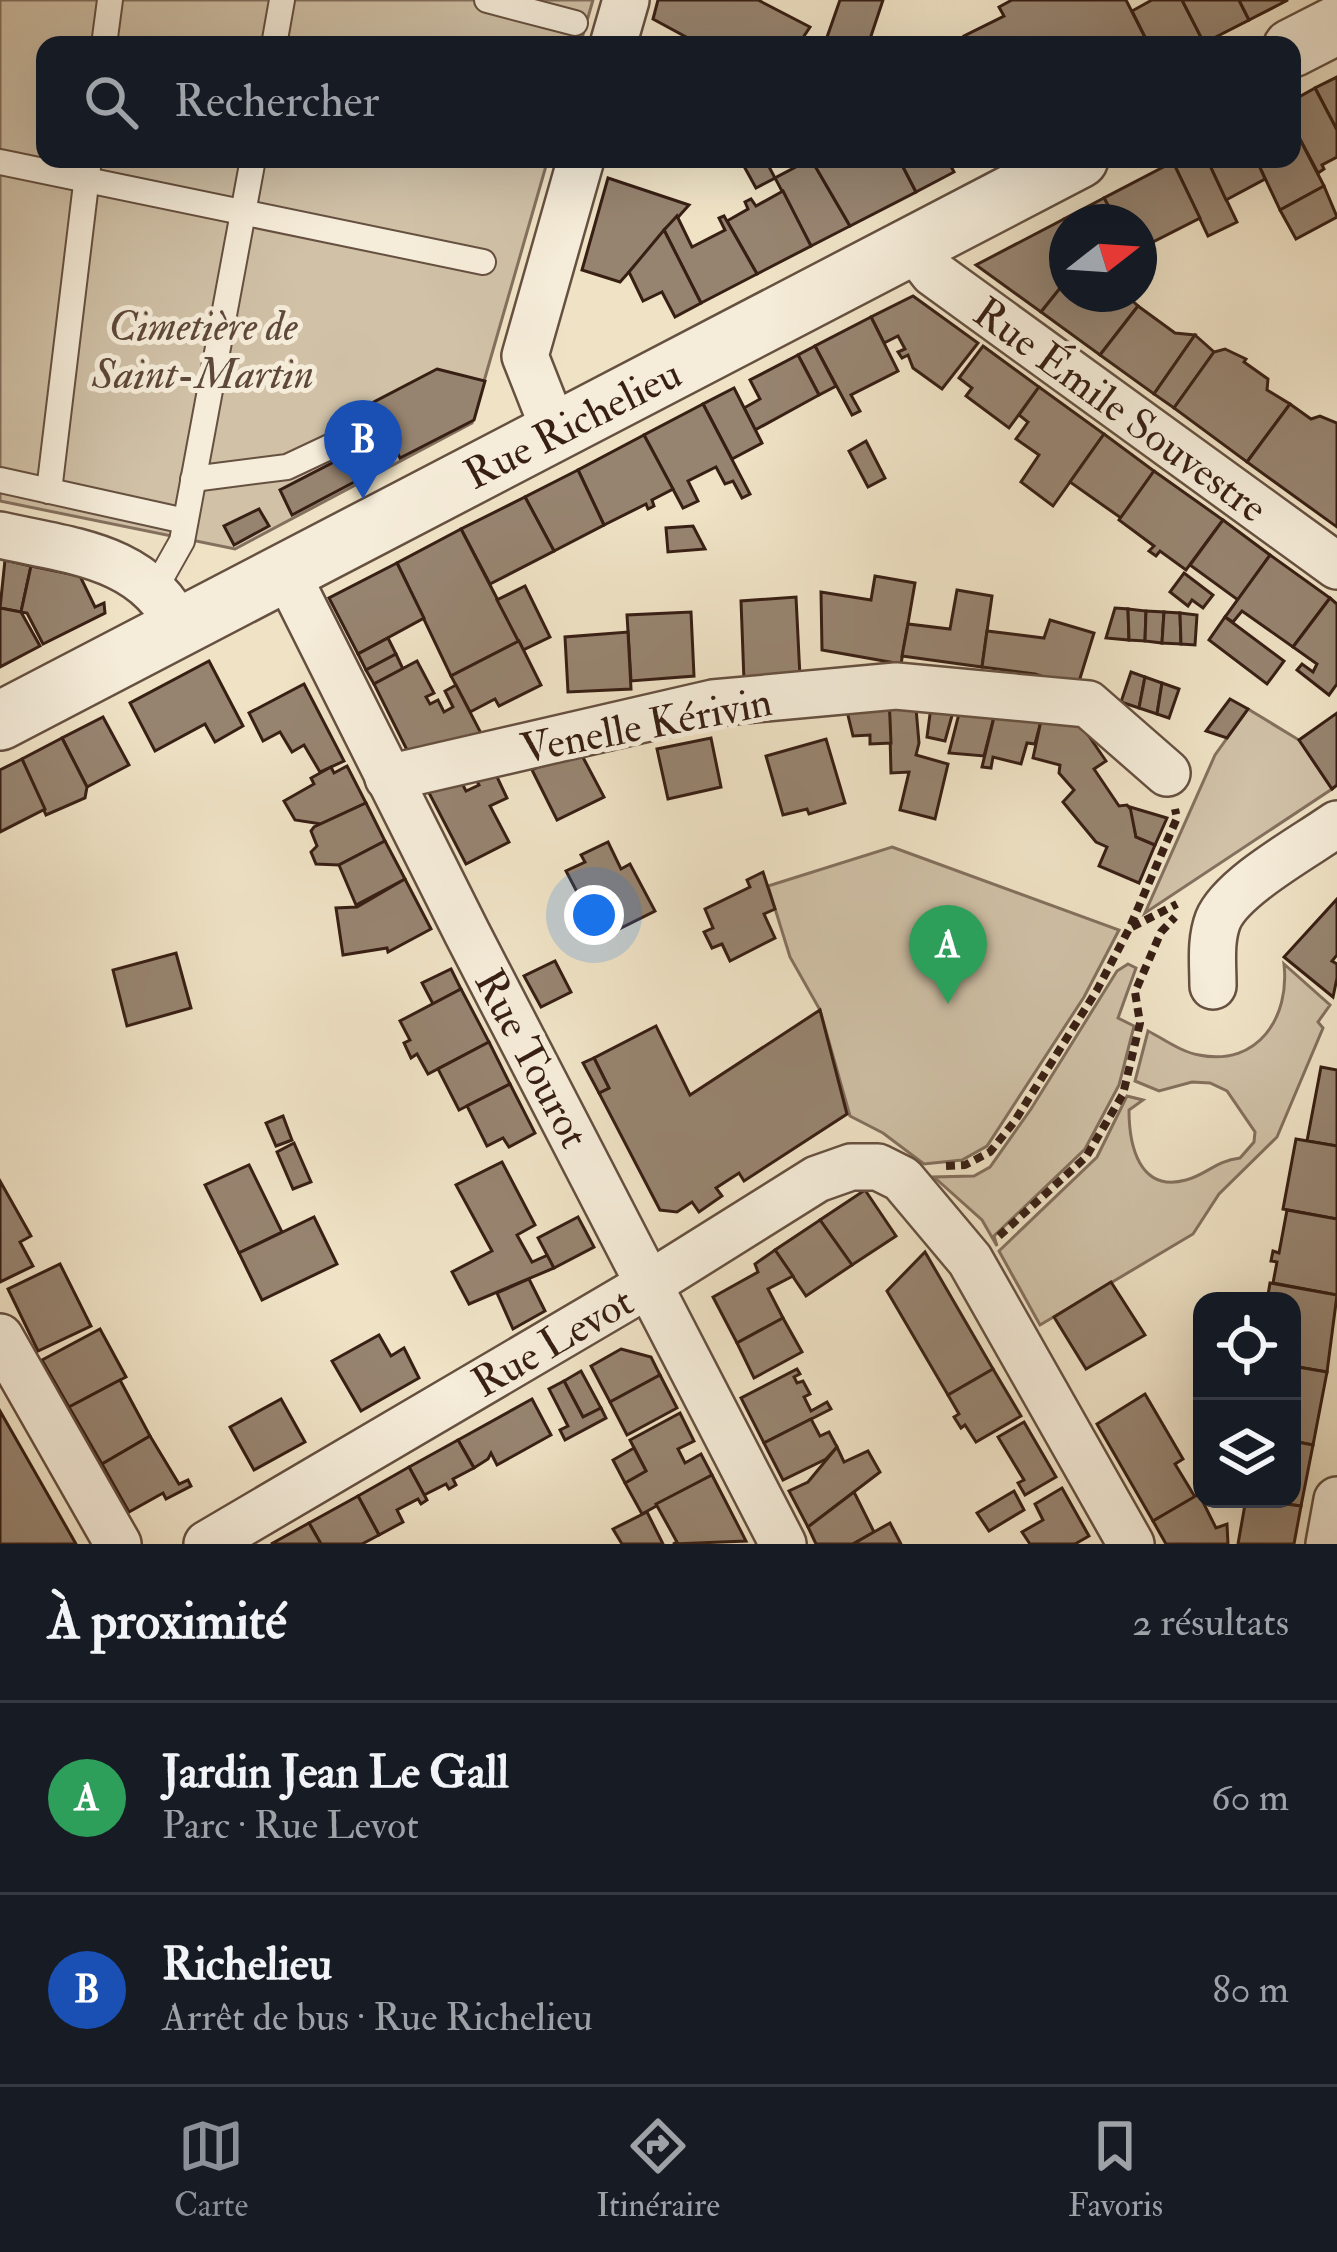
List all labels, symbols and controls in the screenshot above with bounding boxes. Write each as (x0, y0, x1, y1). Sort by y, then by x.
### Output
search box (36, 36, 1301, 168)
icon: search (78, 69, 144, 135)
text: Rechercher (174, 74, 379, 130)
north arrow (1049, 204, 1157, 312)
street label: Rue Émile Souvestre (963, 285, 1278, 535)
park label: Cimetière de Saint-Martin (91, 301, 314, 401)
street label: Rue Richelieu (456, 348, 690, 502)
pin: B (324, 400, 402, 499)
street label: Venelle Kérivin (516, 676, 776, 776)
your location (564, 885, 624, 945)
pin: A (909, 905, 987, 1004)
street label: Rue Tourot (463, 961, 600, 1157)
street label: Rue Levot (463, 1276, 643, 1410)
map controls (1193, 1292, 1301, 1508)
button: locate (1193, 1292, 1301, 1400)
button: layers (1193, 1400, 1301, 1508)
text: À proximité (48, 1590, 287, 1654)
text: 2 résultats (1132, 1598, 1289, 1647)
text: Jardin Jean Le Gall (162, 1745, 509, 1801)
text: A (75, 1773, 99, 1822)
text: 60 m (1211, 1773, 1289, 1822)
text: Parc · Rue Levot (162, 1801, 419, 1850)
text: Richelieu (162, 1937, 332, 1993)
text: B (74, 1965, 100, 2014)
text: 80 m (1212, 1965, 1289, 2014)
text: Arrêt de bus · Rue Richelieu (162, 1993, 593, 2042)
tab: Carte (174, 2113, 248, 2226)
tab: Itinéraire (596, 2113, 720, 2226)
tab: Favoris (1068, 2113, 1163, 2226)

